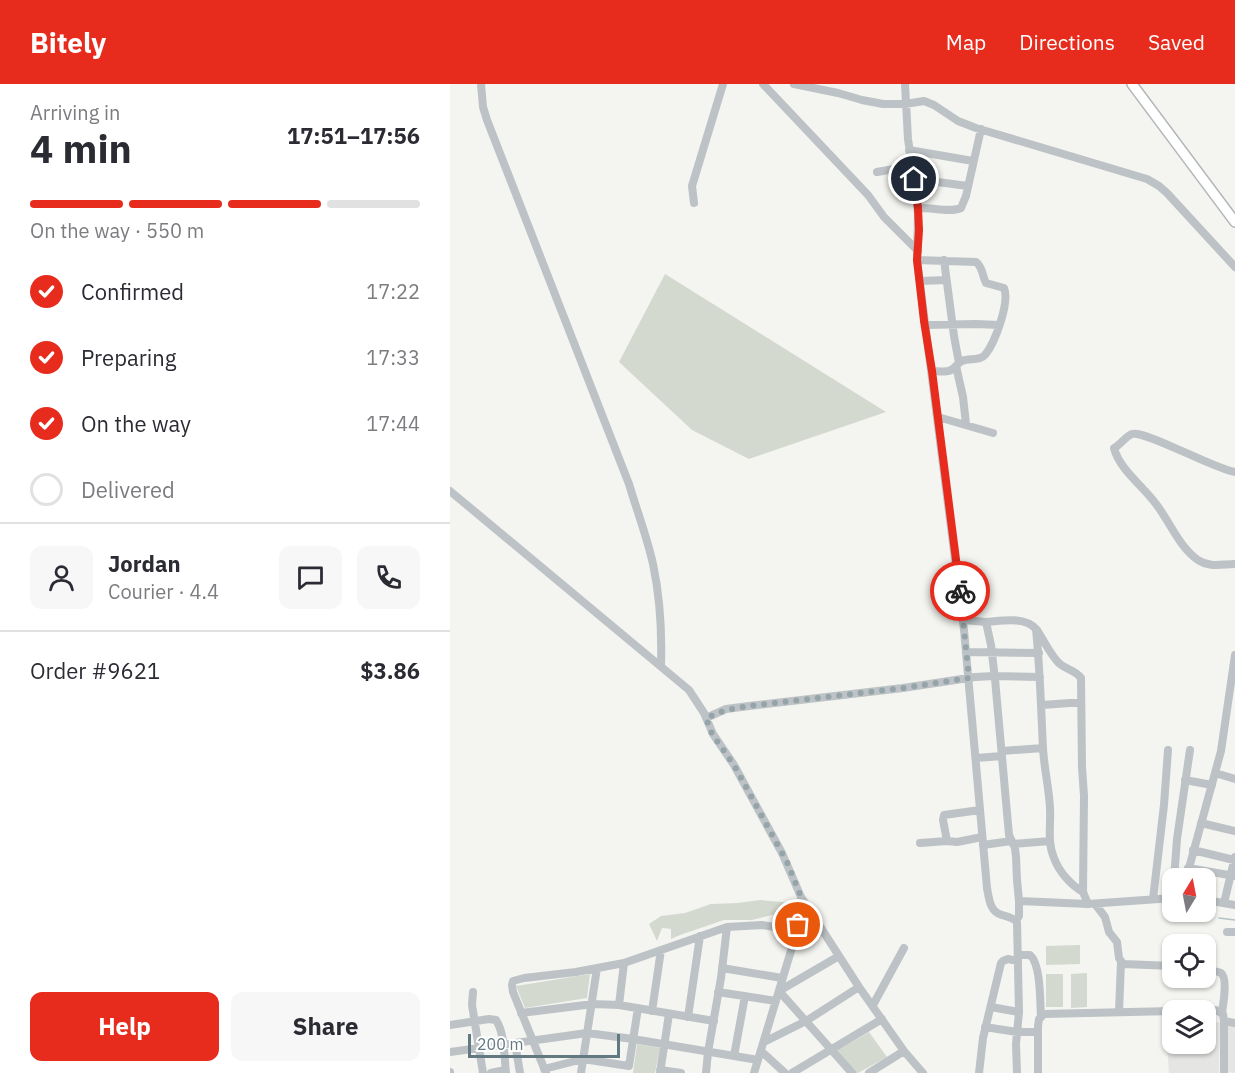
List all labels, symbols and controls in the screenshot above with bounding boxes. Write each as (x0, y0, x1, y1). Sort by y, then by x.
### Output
text: Bitely (30, 24, 106, 61)
text: Map (946, 28, 986, 56)
text: Directions (1019, 28, 1115, 56)
text: Saved (1148, 28, 1205, 56)
text: Arriving in (30, 99, 120, 126)
text: 17:51–17:56 (287, 121, 420, 150)
text: 4 min (30, 123, 132, 174)
pin (888, 153, 939, 204)
icon: home (897, 162, 930, 195)
text: On the way · 550 m (30, 217, 204, 244)
icon: check (30, 275, 63, 308)
text: Confirmed (81, 277, 184, 306)
text: 17:22 (366, 278, 420, 305)
icon: check (30, 341, 63, 374)
text: Preparing (81, 343, 176, 372)
text: 17:33 (366, 344, 420, 371)
icon: check (30, 407, 63, 440)
text: On the way (81, 409, 191, 438)
text: 17:44 (366, 410, 420, 437)
text: Delivered (81, 475, 175, 504)
button: person (30, 546, 93, 609)
button: chat (279, 546, 342, 609)
button: phone (357, 546, 420, 609)
text: Jordan (108, 549, 181, 578)
courier (930, 561, 990, 621)
icon: bike (944, 575, 977, 608)
text: Courier · 4.4 (108, 578, 219, 605)
text: Order #9621 (30, 656, 160, 685)
text: $3.86 (360, 656, 420, 685)
north arrow (1162, 868, 1216, 922)
map controls (1162, 868, 1216, 1054)
pin (772, 899, 823, 950)
icon: bag (781, 908, 814, 941)
button: locate (1162, 934, 1216, 988)
button: Help (30, 992, 219, 1061)
button: Share (231, 992, 420, 1061)
button: layers (1162, 1000, 1216, 1054)
scale bar (468, 1031, 620, 1058)
text: 200 m (477, 1034, 524, 1054)

